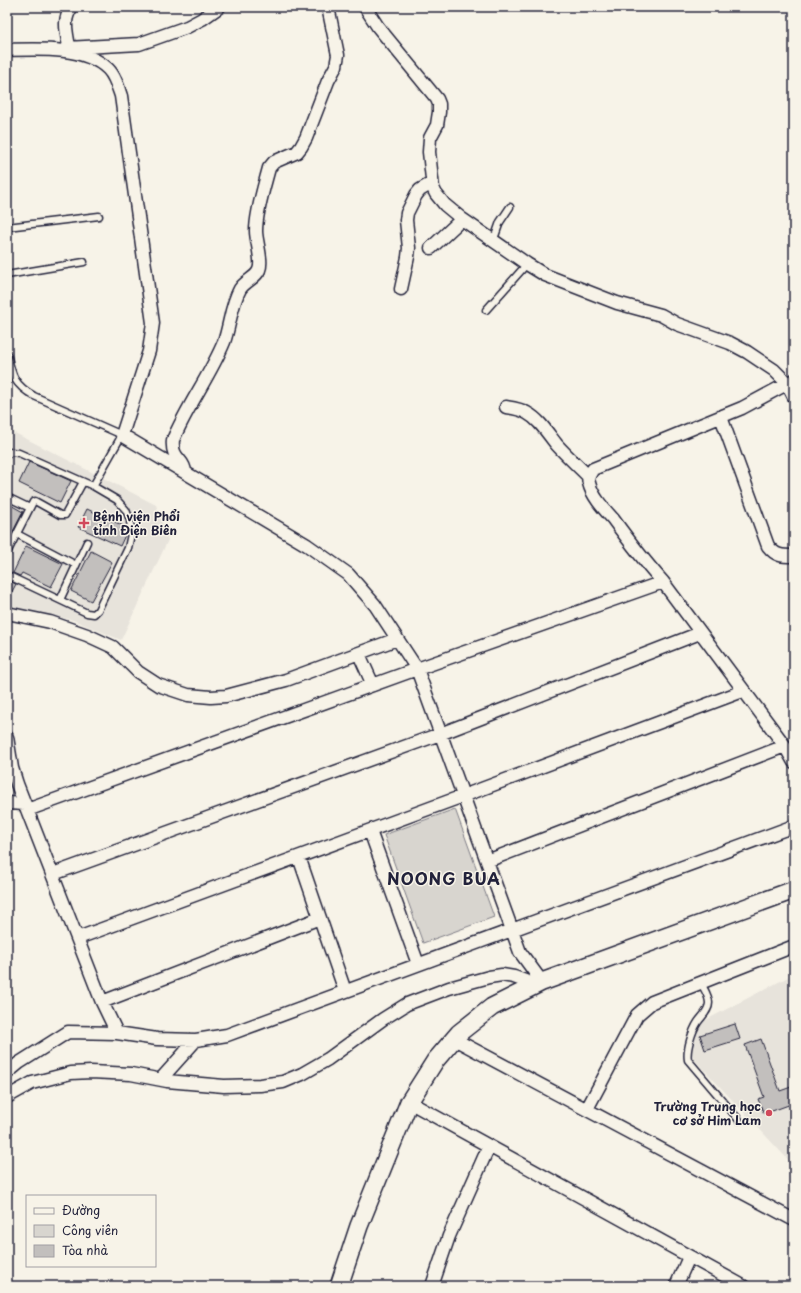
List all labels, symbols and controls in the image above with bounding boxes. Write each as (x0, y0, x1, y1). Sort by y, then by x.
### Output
place label: Bệnh viện Phổi tỉnh Điện Biên (93, 507, 180, 539)
marker: Bệnh viện Phổi tỉnh Điện Biên (78, 517, 90, 529)
district label: NOONG BUA (387, 866, 501, 890)
place label: Trường Trung học cơ sở Him Lam (654, 1097, 761, 1129)
marker: Trường Trung học cơ sở Him Lam (764, 1108, 774, 1118)
legend (26, 1195, 156, 1267)
text: Đường (62, 1201, 100, 1219)
text: Công viên (62, 1221, 118, 1239)
text: Tòa nhà (62, 1241, 109, 1259)

